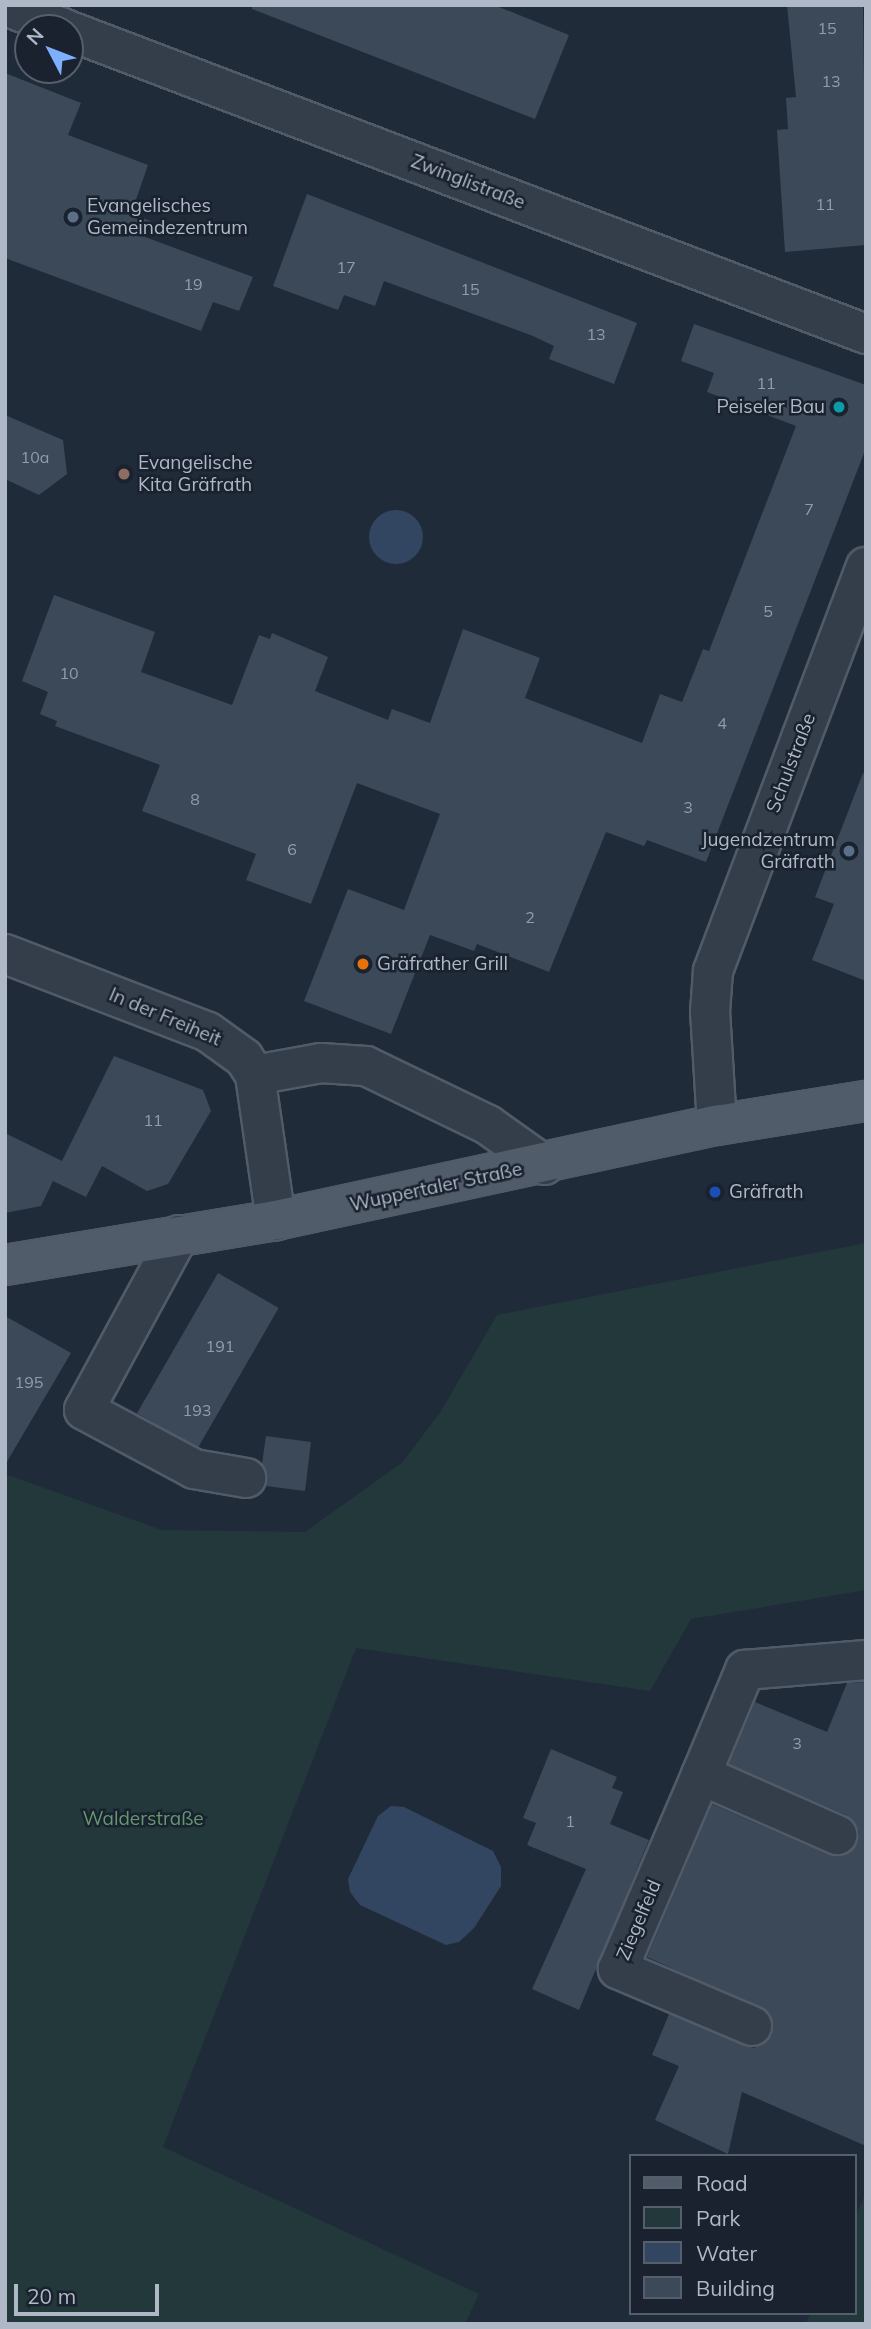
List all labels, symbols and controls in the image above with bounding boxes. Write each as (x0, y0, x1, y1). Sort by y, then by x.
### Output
north arrow (14, 14, 84, 84)
house number: 15 (817, 18, 837, 38)
text: N (21, 23, 49, 50)
house number: 13 (821, 71, 841, 91)
street label: Zwinglistraße (408, 150, 528, 214)
house number: 11 (815, 194, 835, 214)
place label: Evangelisches Gemeindezentrum (87, 195, 248, 239)
marker: Evangelisches Gemeindezentrum (65, 209, 81, 225)
house number: 17 (336, 257, 356, 277)
house number: 19 (183, 274, 203, 294)
house number: 15 (460, 279, 480, 299)
house number: 13 (586, 324, 606, 344)
house number: 11 (756, 373, 776, 393)
place label: Peiseler Bau (716, 396, 825, 418)
marker: Peiseler Bau (831, 399, 847, 415)
house number: 10a (21, 447, 49, 467)
place label: Evangelische Kita Gräfrath (138, 452, 253, 496)
marker: Evangelische Kita Gräfrath (116, 466, 132, 482)
house number: 7 (804, 499, 814, 519)
house number: 5 (763, 601, 773, 621)
house number: 10 (59, 663, 79, 683)
street label: Schulstraße (762, 710, 820, 816)
house number: 4 (717, 713, 727, 733)
house number: 8 (190, 789, 200, 809)
house number: 3 (683, 797, 693, 817)
place label: Jugendzentrum Gräfrath (701, 829, 835, 873)
house number: 6 (287, 839, 297, 859)
marker: Jugendzentrum Gräfrath (841, 843, 857, 859)
house number: 2 (525, 907, 535, 927)
place label: Gräfrather Grill (377, 953, 508, 975)
marker: Gräfrather Grill (355, 956, 371, 972)
street label: In der Freiheit (106, 983, 224, 1051)
house number: 11 (143, 1110, 163, 1130)
street label: Wuppertaler Straße (348, 1158, 524, 1216)
place label: Gräfrath (729, 1181, 804, 1203)
marker: Gräfrath (707, 1184, 723, 1200)
house number: 191 (206, 1336, 234, 1356)
house number: 195 (15, 1372, 43, 1392)
house number: 193 (183, 1400, 211, 1420)
house number: 3 (792, 1733, 802, 1753)
park label: Walderstraße (82, 1808, 204, 1830)
house number: 1 (565, 1811, 575, 1831)
street label: Ziegelfeld (612, 1876, 666, 1964)
legend (630, 2154, 857, 2315)
text: Road (696, 2170, 747, 2196)
text: Park (696, 2205, 740, 2231)
text: Water (696, 2240, 757, 2266)
scale bar (18, 2270, 163, 2314)
text: Building (696, 2275, 775, 2301)
text: 20 m (27, 2283, 76, 2309)

